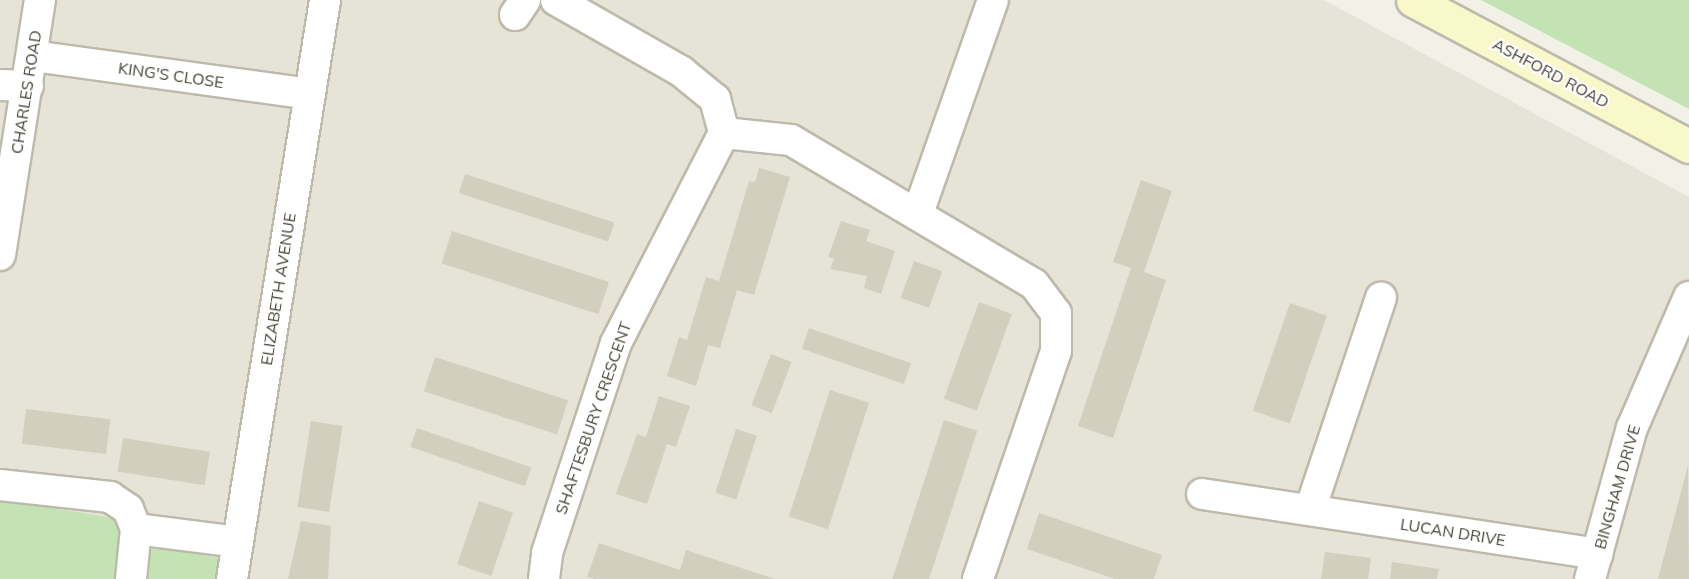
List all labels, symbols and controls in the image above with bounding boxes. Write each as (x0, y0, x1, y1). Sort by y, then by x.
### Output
street label: CHARLES ROAD (7, 29, 45, 155)
street label: ASHFORD ROAD (1490, 34, 1612, 112)
street label: KING'S CLOSE (117, 58, 225, 92)
street label: ELIZABETH AVENUE (256, 211, 300, 367)
street label: SHAFTESBURY CRESCENT (551, 319, 635, 517)
street label: BINGHAM DRIVE (1590, 423, 1644, 551)
street label: LUCAN DRIVE (1399, 514, 1507, 550)

